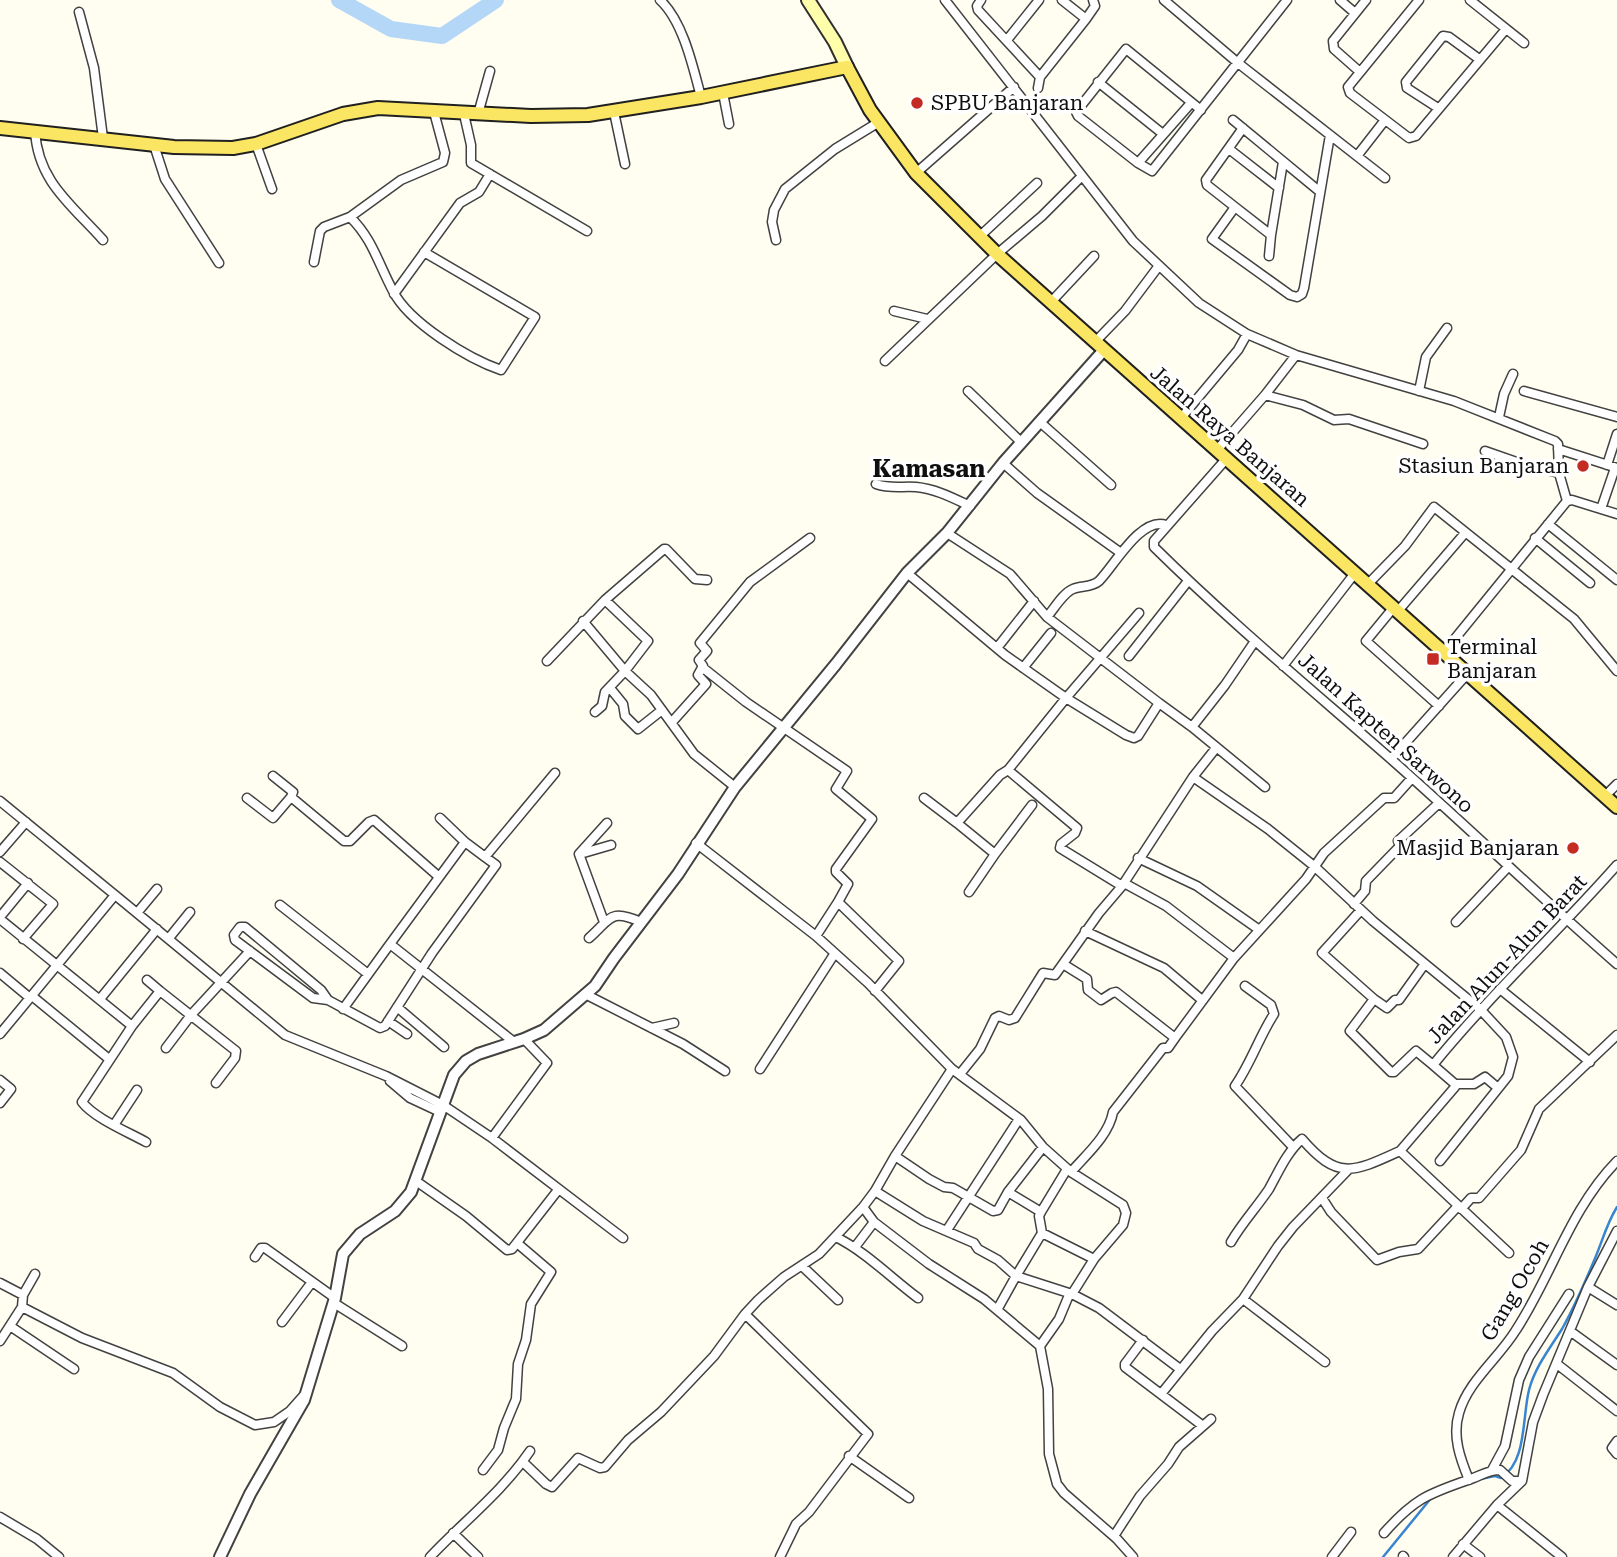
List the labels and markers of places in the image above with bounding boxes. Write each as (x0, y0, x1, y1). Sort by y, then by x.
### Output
place label: SPBU Banjaran (931, 91, 1084, 115)
marker: SPBU Banjaran (909, 95, 925, 111)
place label: Stasiun Banjaran (1399, 454, 1569, 478)
marker: Stasiun Banjaran (1575, 458, 1591, 474)
place label: Terminal Banjaran (1447, 635, 1538, 683)
marker: Terminal Banjaran (1425, 651, 1441, 667)
place label: Masjid Banjaran (1396, 836, 1559, 860)
marker: Masjid Banjaran (1565, 840, 1581, 856)

